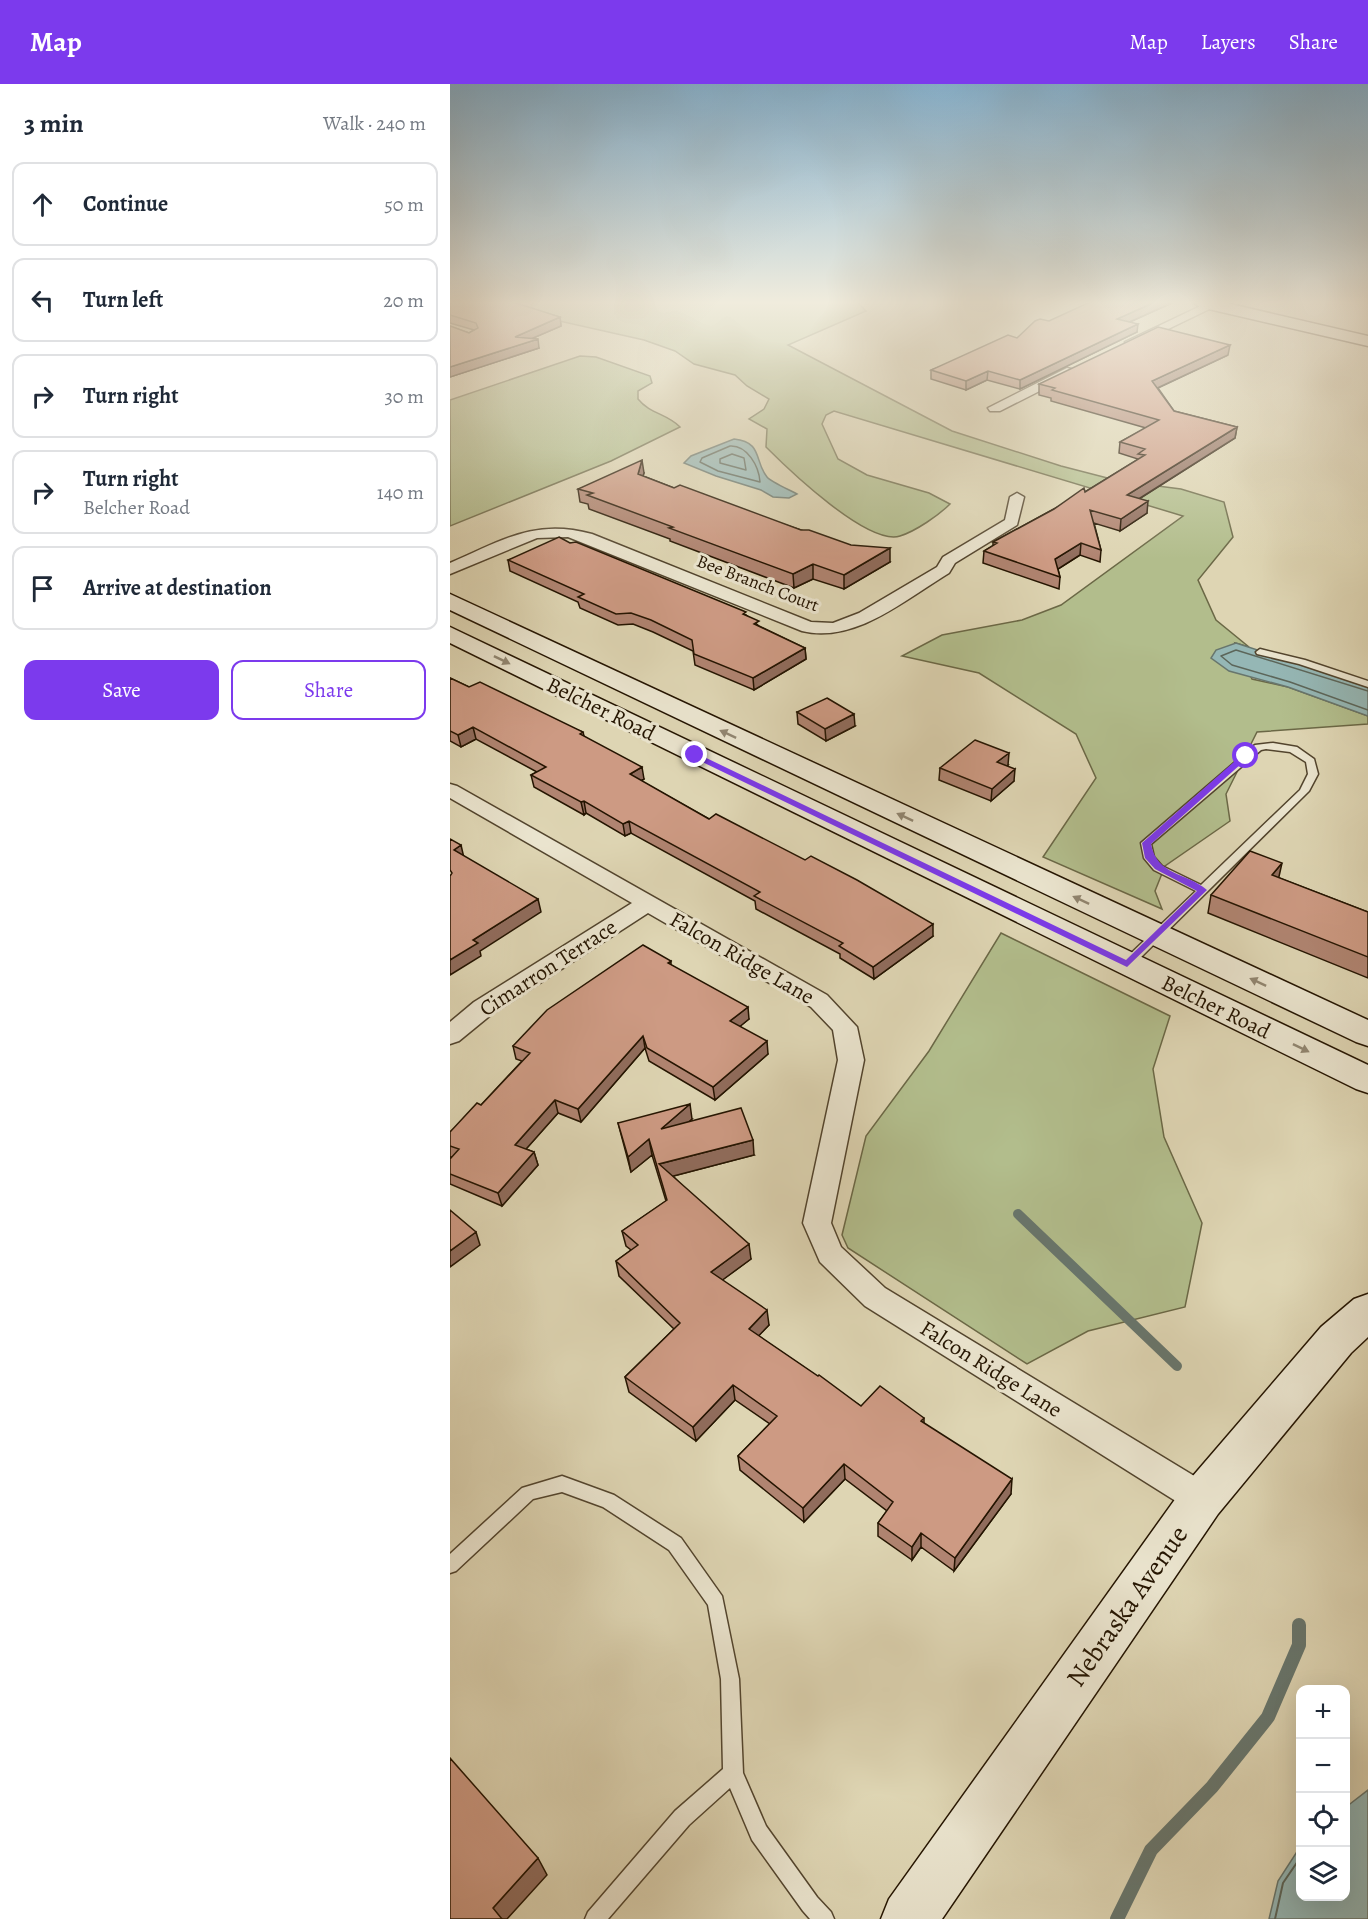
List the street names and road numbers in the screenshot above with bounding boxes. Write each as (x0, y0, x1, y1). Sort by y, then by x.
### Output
street label: Bee Branch Court (693, 549, 823, 617)
street label: Belcher Road (542, 670, 661, 748)
street label: Falcon Ridge Lane (664, 904, 820, 1012)
street label: Cimarron Terrace (473, 912, 623, 1024)
street label: Belcher Road (1157, 968, 1276, 1046)
street label: Falcon Ridge Lane (914, 1313, 1068, 1425)
street label: Nebraska Avenue (1058, 1518, 1196, 1694)

